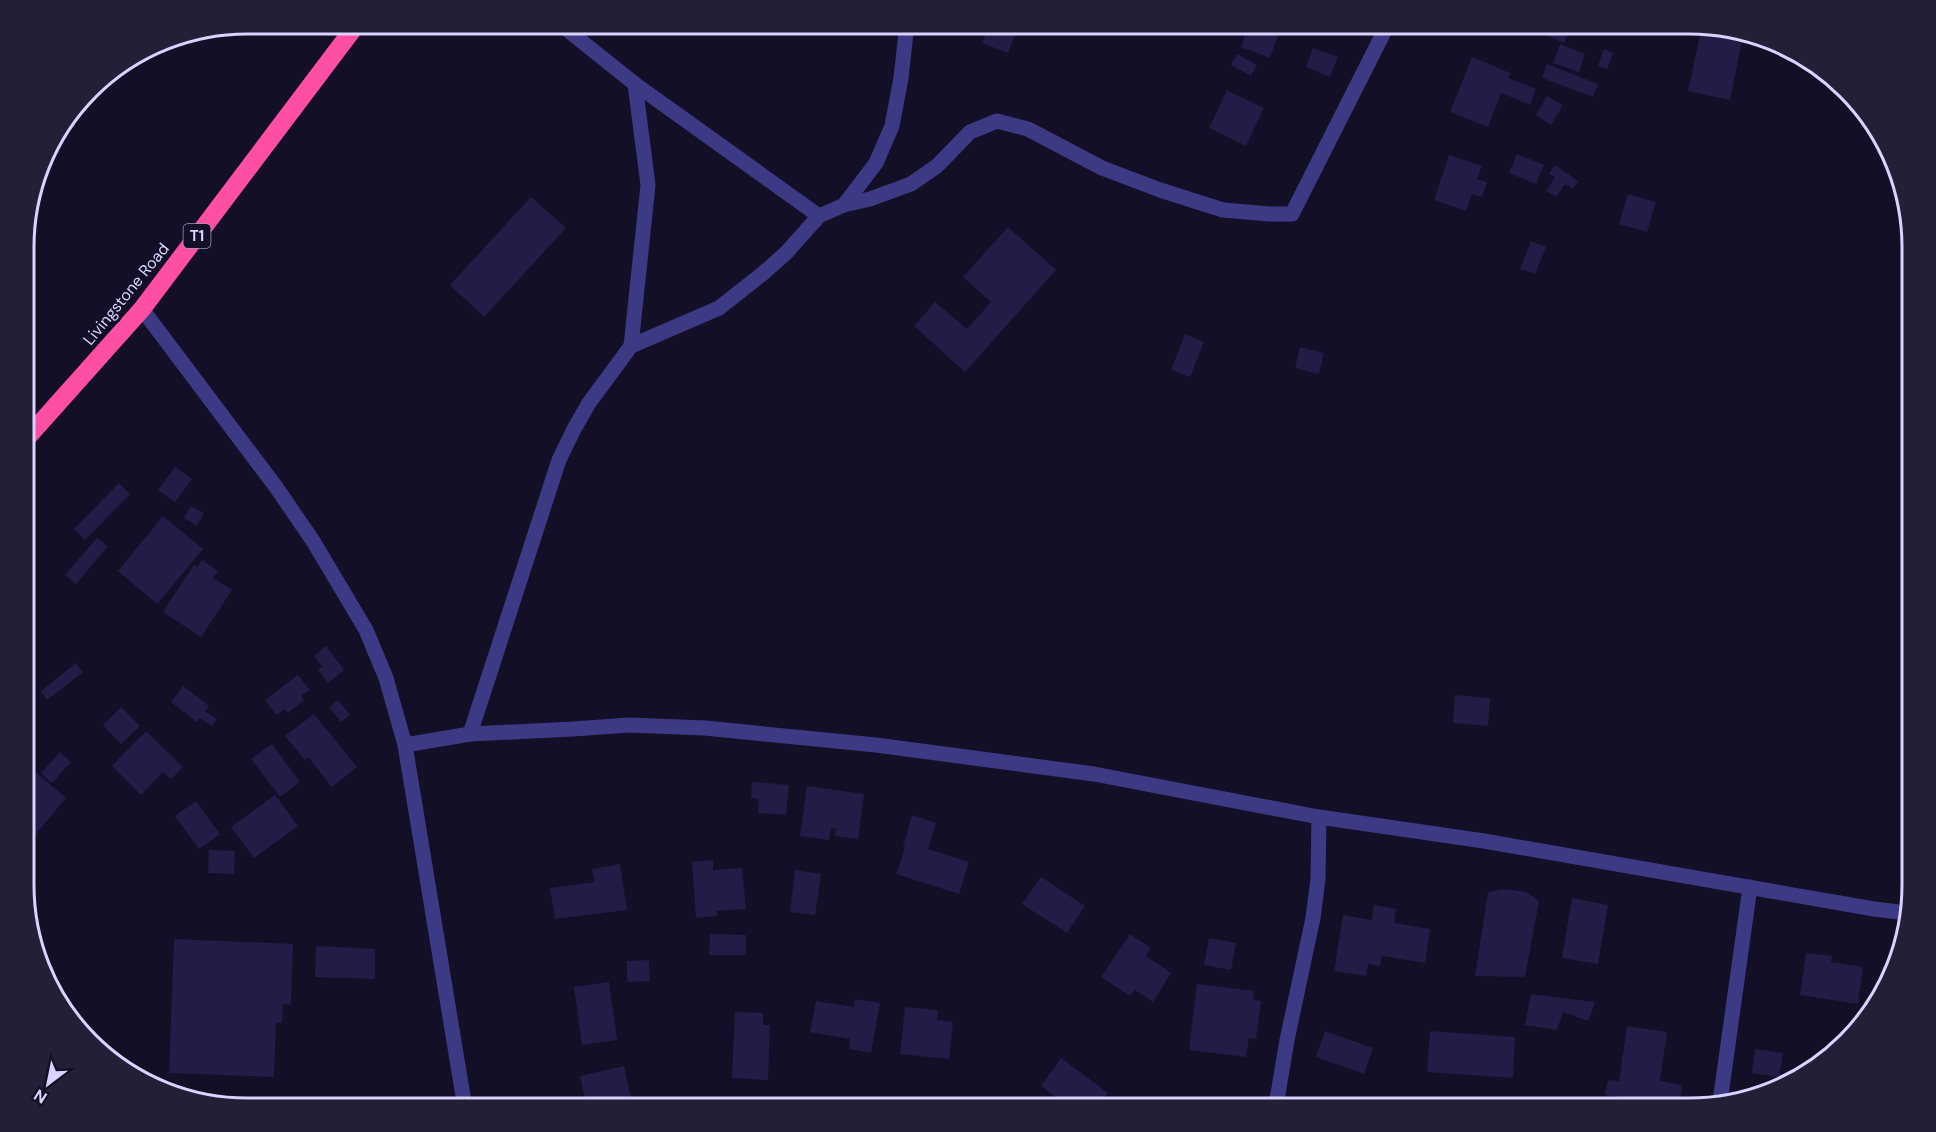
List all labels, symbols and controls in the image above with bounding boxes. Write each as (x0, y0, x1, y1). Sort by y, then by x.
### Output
road number: T1 (184, 224, 210, 248)
street label: Livingstone Road (78, 239, 174, 349)
north arrow (18, 1054, 78, 1114)
text: N (30, 1084, 51, 1108)

